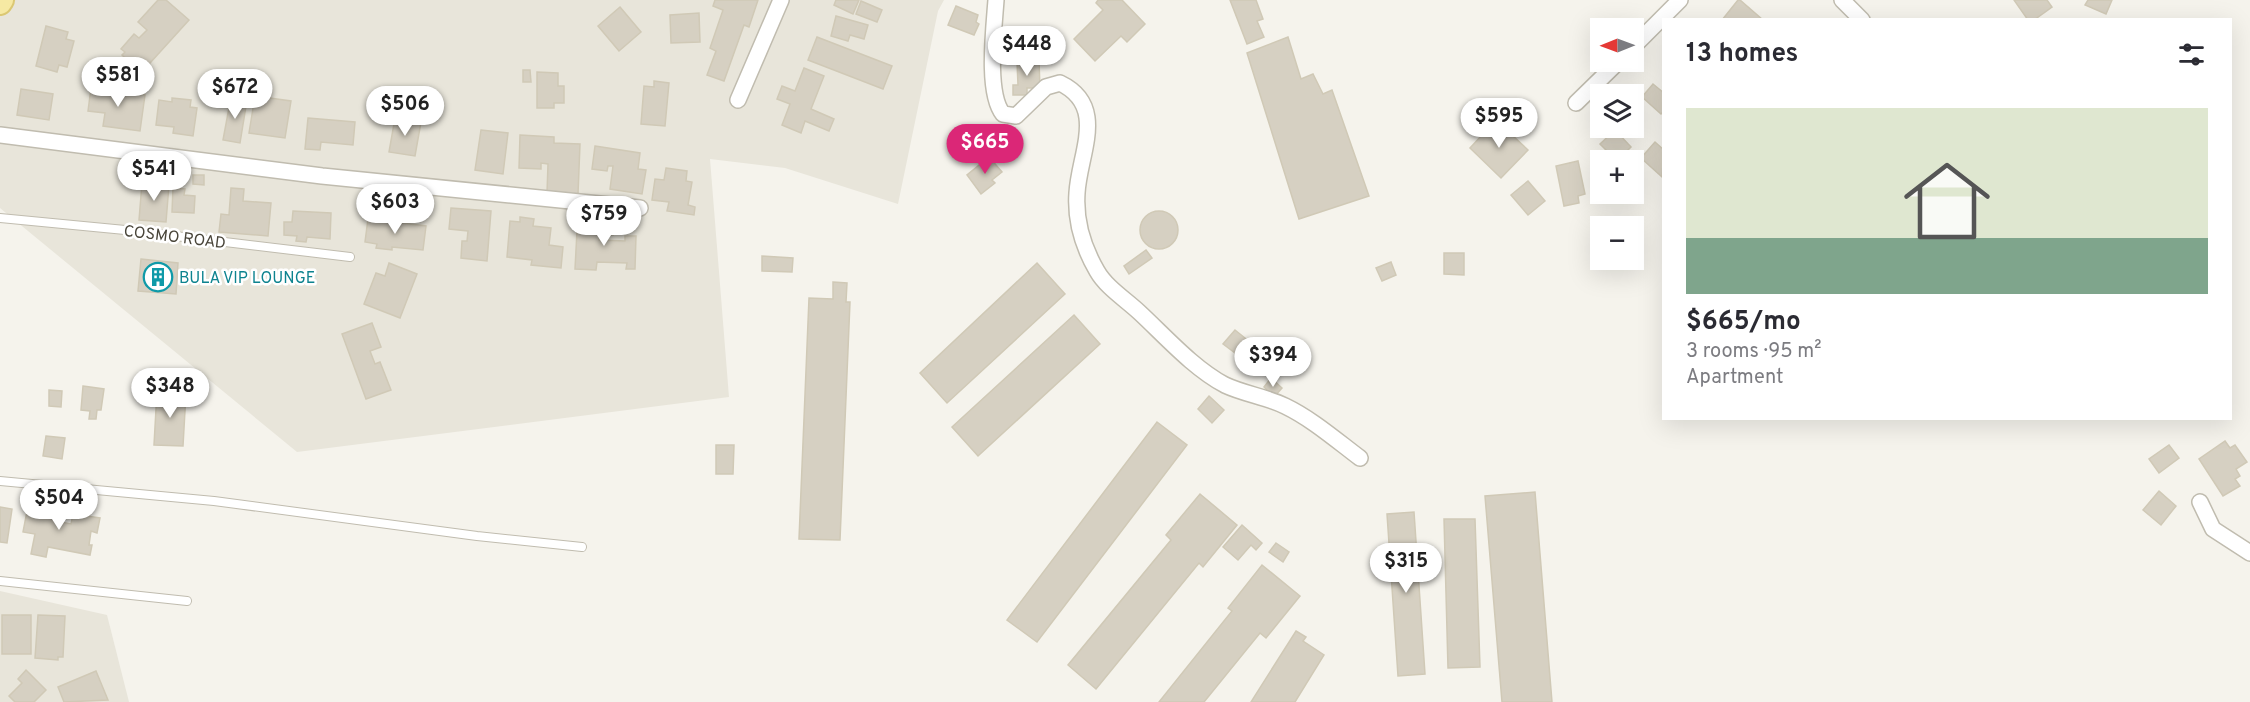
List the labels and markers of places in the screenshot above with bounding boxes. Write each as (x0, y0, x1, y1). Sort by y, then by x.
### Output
pin: $448 (991, 26, 1063, 77)
pin: $581 (82, 57, 154, 108)
pin: $672 (199, 69, 271, 120)
pin: $506 (369, 86, 441, 137)
pin: $595 (1463, 98, 1535, 149)
pin: $665 (949, 124, 1021, 175)
pin: $541 (118, 151, 190, 202)
pin: $603 (359, 184, 431, 235)
pin: $759 (568, 196, 640, 247)
building icon: BULA VIP LOUNGE (142, 261, 174, 293)
place label: BULA VIP LOUNGE (179, 269, 315, 289)
pin: $394 (1237, 337, 1309, 388)
pin: $348 (134, 368, 206, 419)
pin: $504 (23, 480, 95, 531)
pin: $315 (1370, 543, 1442, 594)

